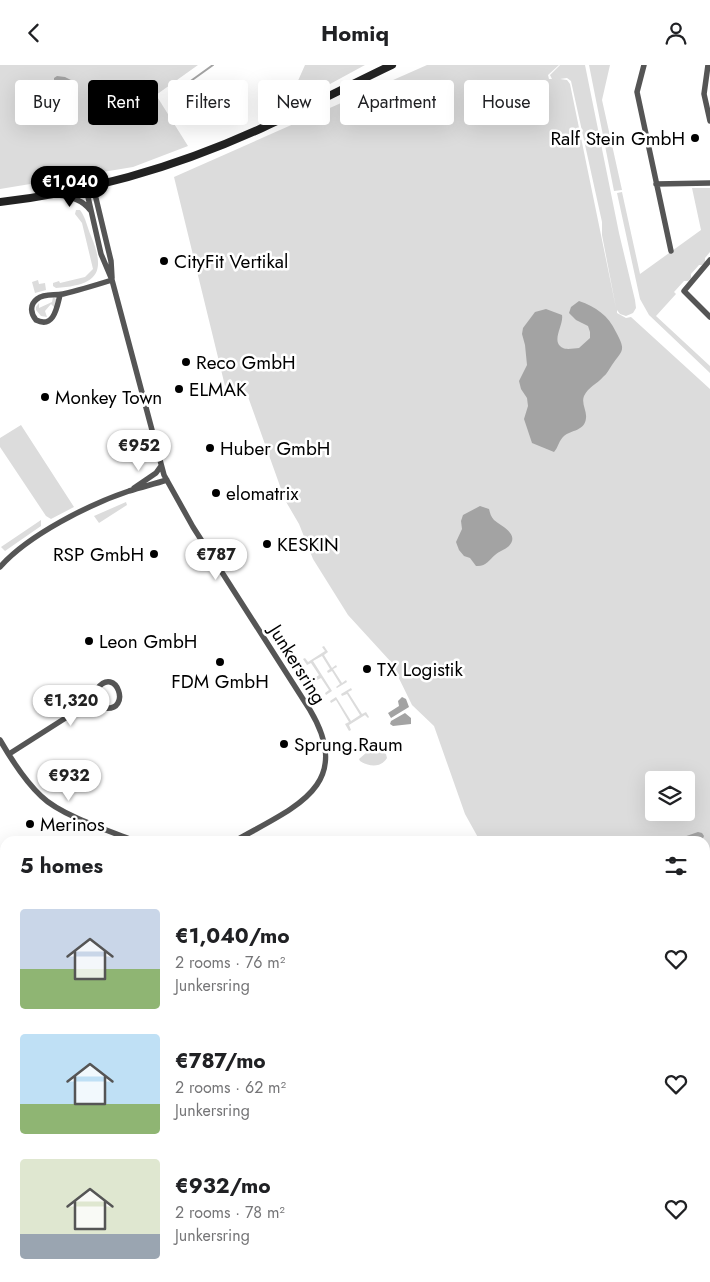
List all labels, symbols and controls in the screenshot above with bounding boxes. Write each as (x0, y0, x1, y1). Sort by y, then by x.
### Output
text: Homiq (321, 17, 389, 49)
icon: back (20, 19, 48, 47)
icon: person (662, 19, 690, 47)
chip: Buy (15, 80, 78, 125)
chip: Rent (88, 80, 158, 125)
chip: Filters (168, 80, 248, 125)
chip: New (258, 80, 330, 125)
chip: Apartment (340, 80, 454, 125)
chip: House (464, 80, 549, 125)
place label: Ralf Stein GmbH (550, 125, 685, 152)
marker: Ralf Stein GmbH (689, 132, 701, 144)
pin: €1,040 (29, 165, 111, 208)
text: €1,040 (42, 170, 98, 193)
place label: CityFit Vertikal (174, 248, 288, 275)
marker: CityFit Vertikal (158, 255, 170, 267)
place label: Reco GmbH (196, 349, 296, 376)
marker: Reco GmbH (180, 356, 192, 368)
place label: ELMAK (189, 376, 247, 403)
marker: ELMAK (173, 383, 185, 395)
place label: Monkey Town (55, 384, 162, 411)
marker: Monkey Town (39, 391, 51, 403)
pin: €952 (109, 429, 169, 472)
text: €952 (118, 434, 160, 457)
place label: Huber GmbH (220, 435, 330, 462)
marker: Huber GmbH (204, 442, 216, 454)
place label: elomatrix (226, 480, 299, 507)
marker: elomatrix (210, 487, 222, 499)
place label: KESKIN (277, 531, 339, 558)
marker: KESKIN (261, 538, 273, 550)
pin: €787 (186, 539, 246, 581)
place label: RSP GmbH (53, 541, 144, 568)
text: €787 (196, 543, 236, 566)
marker: RSP GmbH (148, 548, 160, 560)
street label: Junkersring (261, 617, 333, 709)
place label: Leon GmbH (99, 628, 197, 655)
marker: Leon GmbH (83, 635, 95, 647)
marker: FDM GmbH (214, 656, 226, 668)
place label: TX Logistik (377, 656, 464, 683)
marker: TX Logistik (361, 663, 373, 675)
place label: FDM GmbH (171, 668, 269, 695)
pin: €1,320 (30, 685, 112, 727)
text: €1,320 (44, 689, 98, 712)
place label: Sprung.Raum (294, 731, 403, 758)
marker: Sprung.Raum (278, 738, 290, 750)
pin: €932 (39, 759, 99, 802)
text: €932 (48, 764, 90, 787)
map controls (645, 771, 695, 821)
button: layers (645, 771, 695, 821)
place label: Merinos (40, 811, 105, 838)
marker: Merinos (24, 818, 36, 830)
text: 5 homes (20, 851, 103, 881)
icon: filters (662, 852, 690, 880)
text: €1,040/mo (175, 921, 290, 951)
icon: home (60, 929, 120, 989)
icon: heart (662, 945, 690, 973)
text: 2 rooms · 76 m² (175, 951, 285, 974)
text: Junkersring (175, 974, 250, 997)
text: €787/mo (175, 1046, 266, 1076)
icon: home (60, 1054, 120, 1114)
icon: heart (662, 1070, 690, 1098)
text: 2 rooms · 62 m² (175, 1076, 286, 1099)
text: Junkersring (175, 1099, 250, 1122)
text: €932/mo (175, 1171, 271, 1201)
icon: home (60, 1179, 120, 1239)
icon: heart (662, 1195, 690, 1223)
text: 2 rooms · 78 m² (175, 1201, 285, 1224)
text: Junkersring (175, 1224, 250, 1247)

